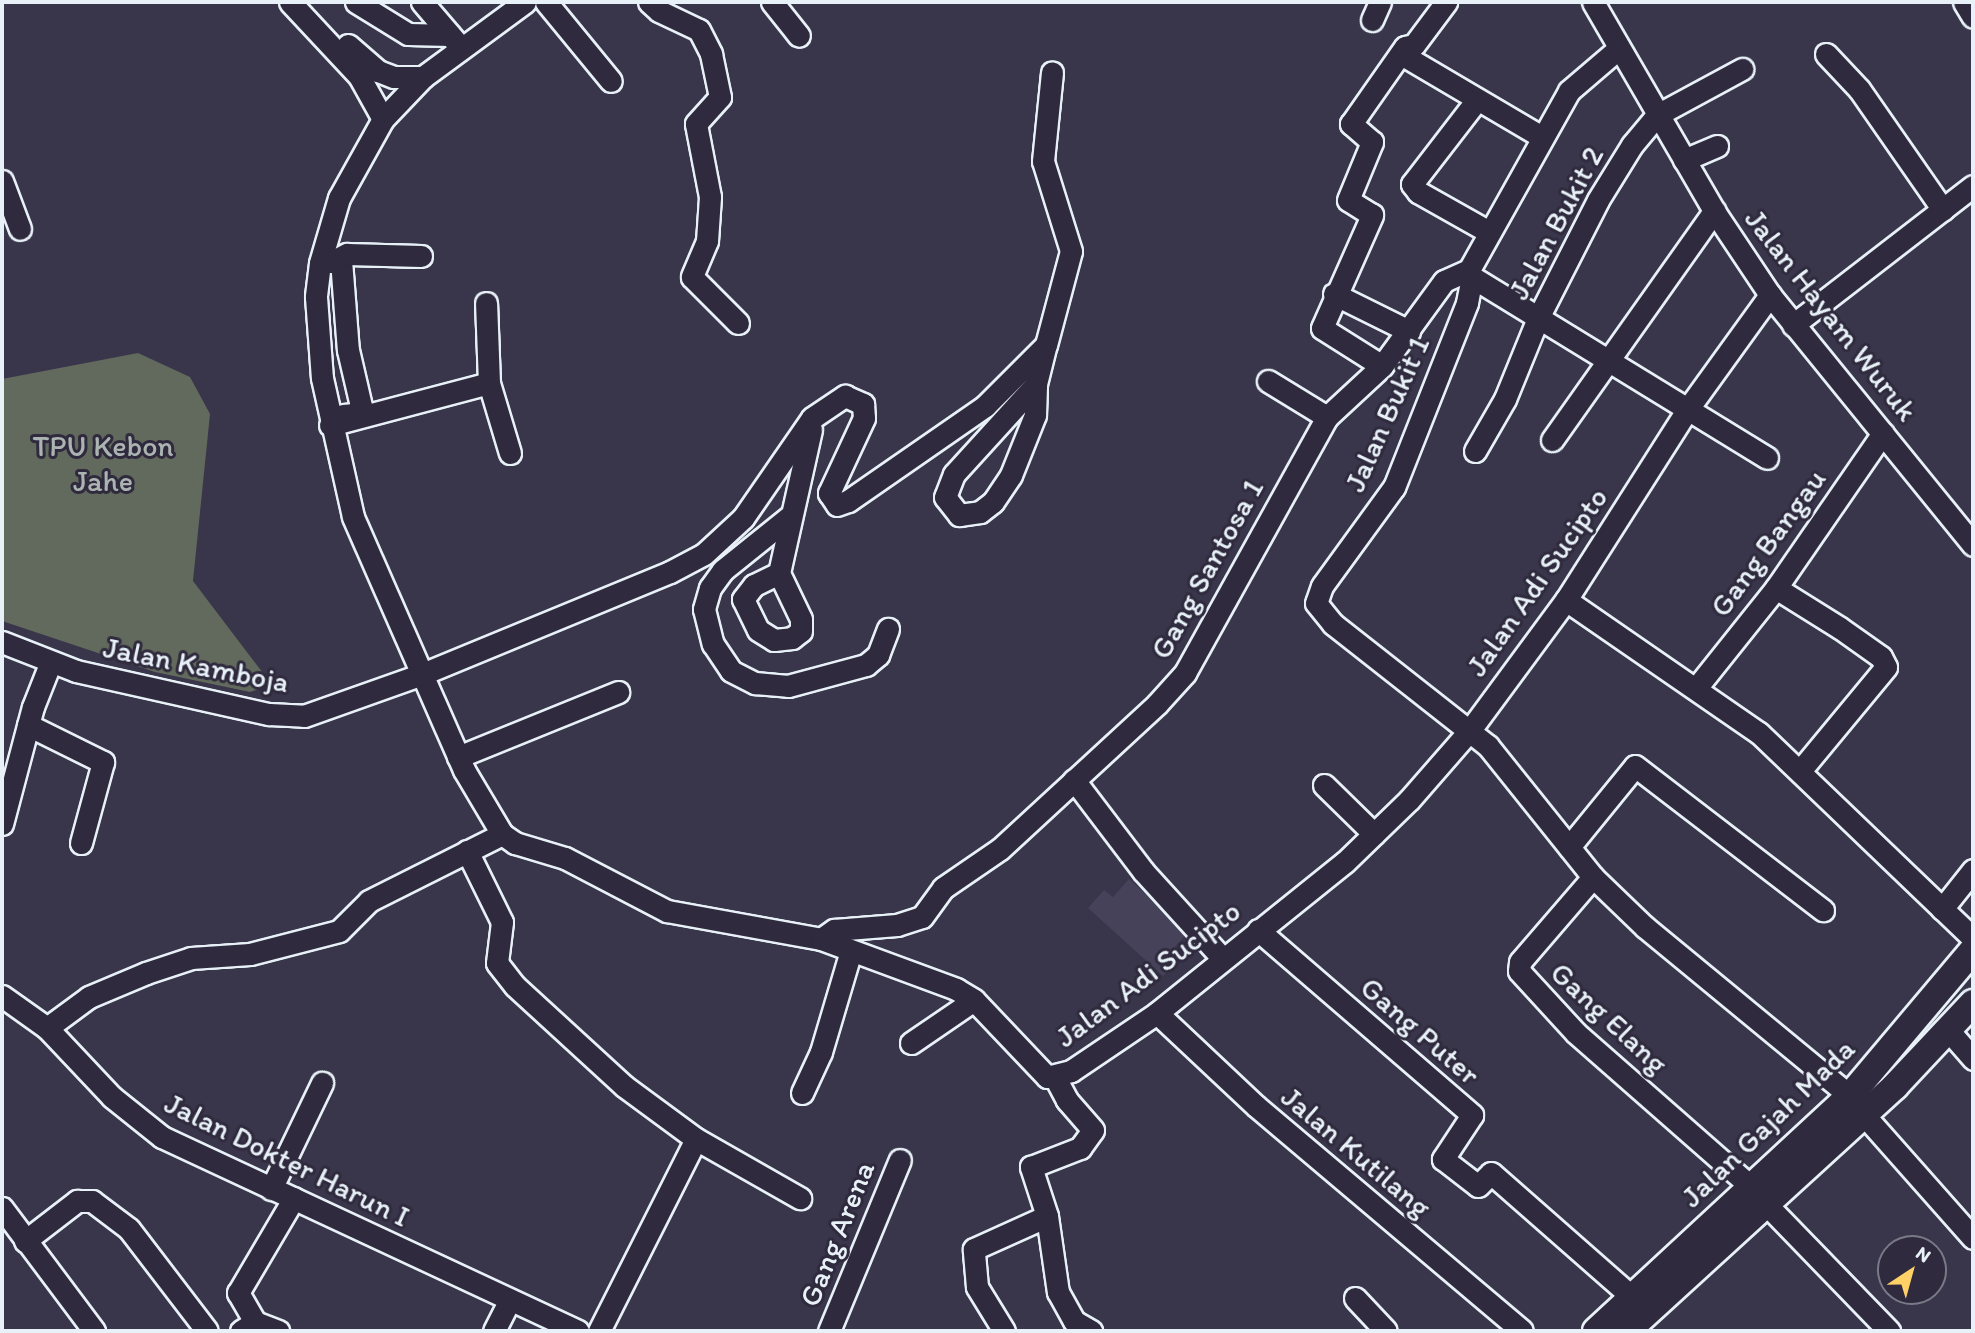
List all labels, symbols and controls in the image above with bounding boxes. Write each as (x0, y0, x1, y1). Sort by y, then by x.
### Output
street label: Jalan Bukit 2 (1501, 140, 1611, 306)
street label: Jalan Hayam Wuruk (1738, 203, 1924, 427)
street label: Jalan Bukit 1 (1337, 331, 1437, 497)
park label: TPU Kebon Jahe (33, 428, 173, 498)
street label: Gang Bangau (1702, 462, 1834, 624)
street label: Gang Santosa 1 (1143, 472, 1271, 666)
street label: Jalan Adi Sucipto (1458, 481, 1616, 683)
street label: Jalan Kamboja (100, 629, 292, 701)
street label: Jalan Adi Sucipto (1048, 893, 1248, 1055)
street label: Gang Elang (1543, 955, 1675, 1081)
street label: Gang Puter (1353, 970, 1487, 1092)
street label: Jalan Gajah Mada (1674, 1031, 1862, 1215)
street label: Jalan Kutilang (1273, 1078, 1439, 1226)
street label: Jalan Dokter Harun I (158, 1085, 416, 1235)
street label: Gang Arena (792, 1157, 882, 1311)
north arrow (1877, 1235, 1947, 1305)
text: N (1912, 1241, 1935, 1267)

